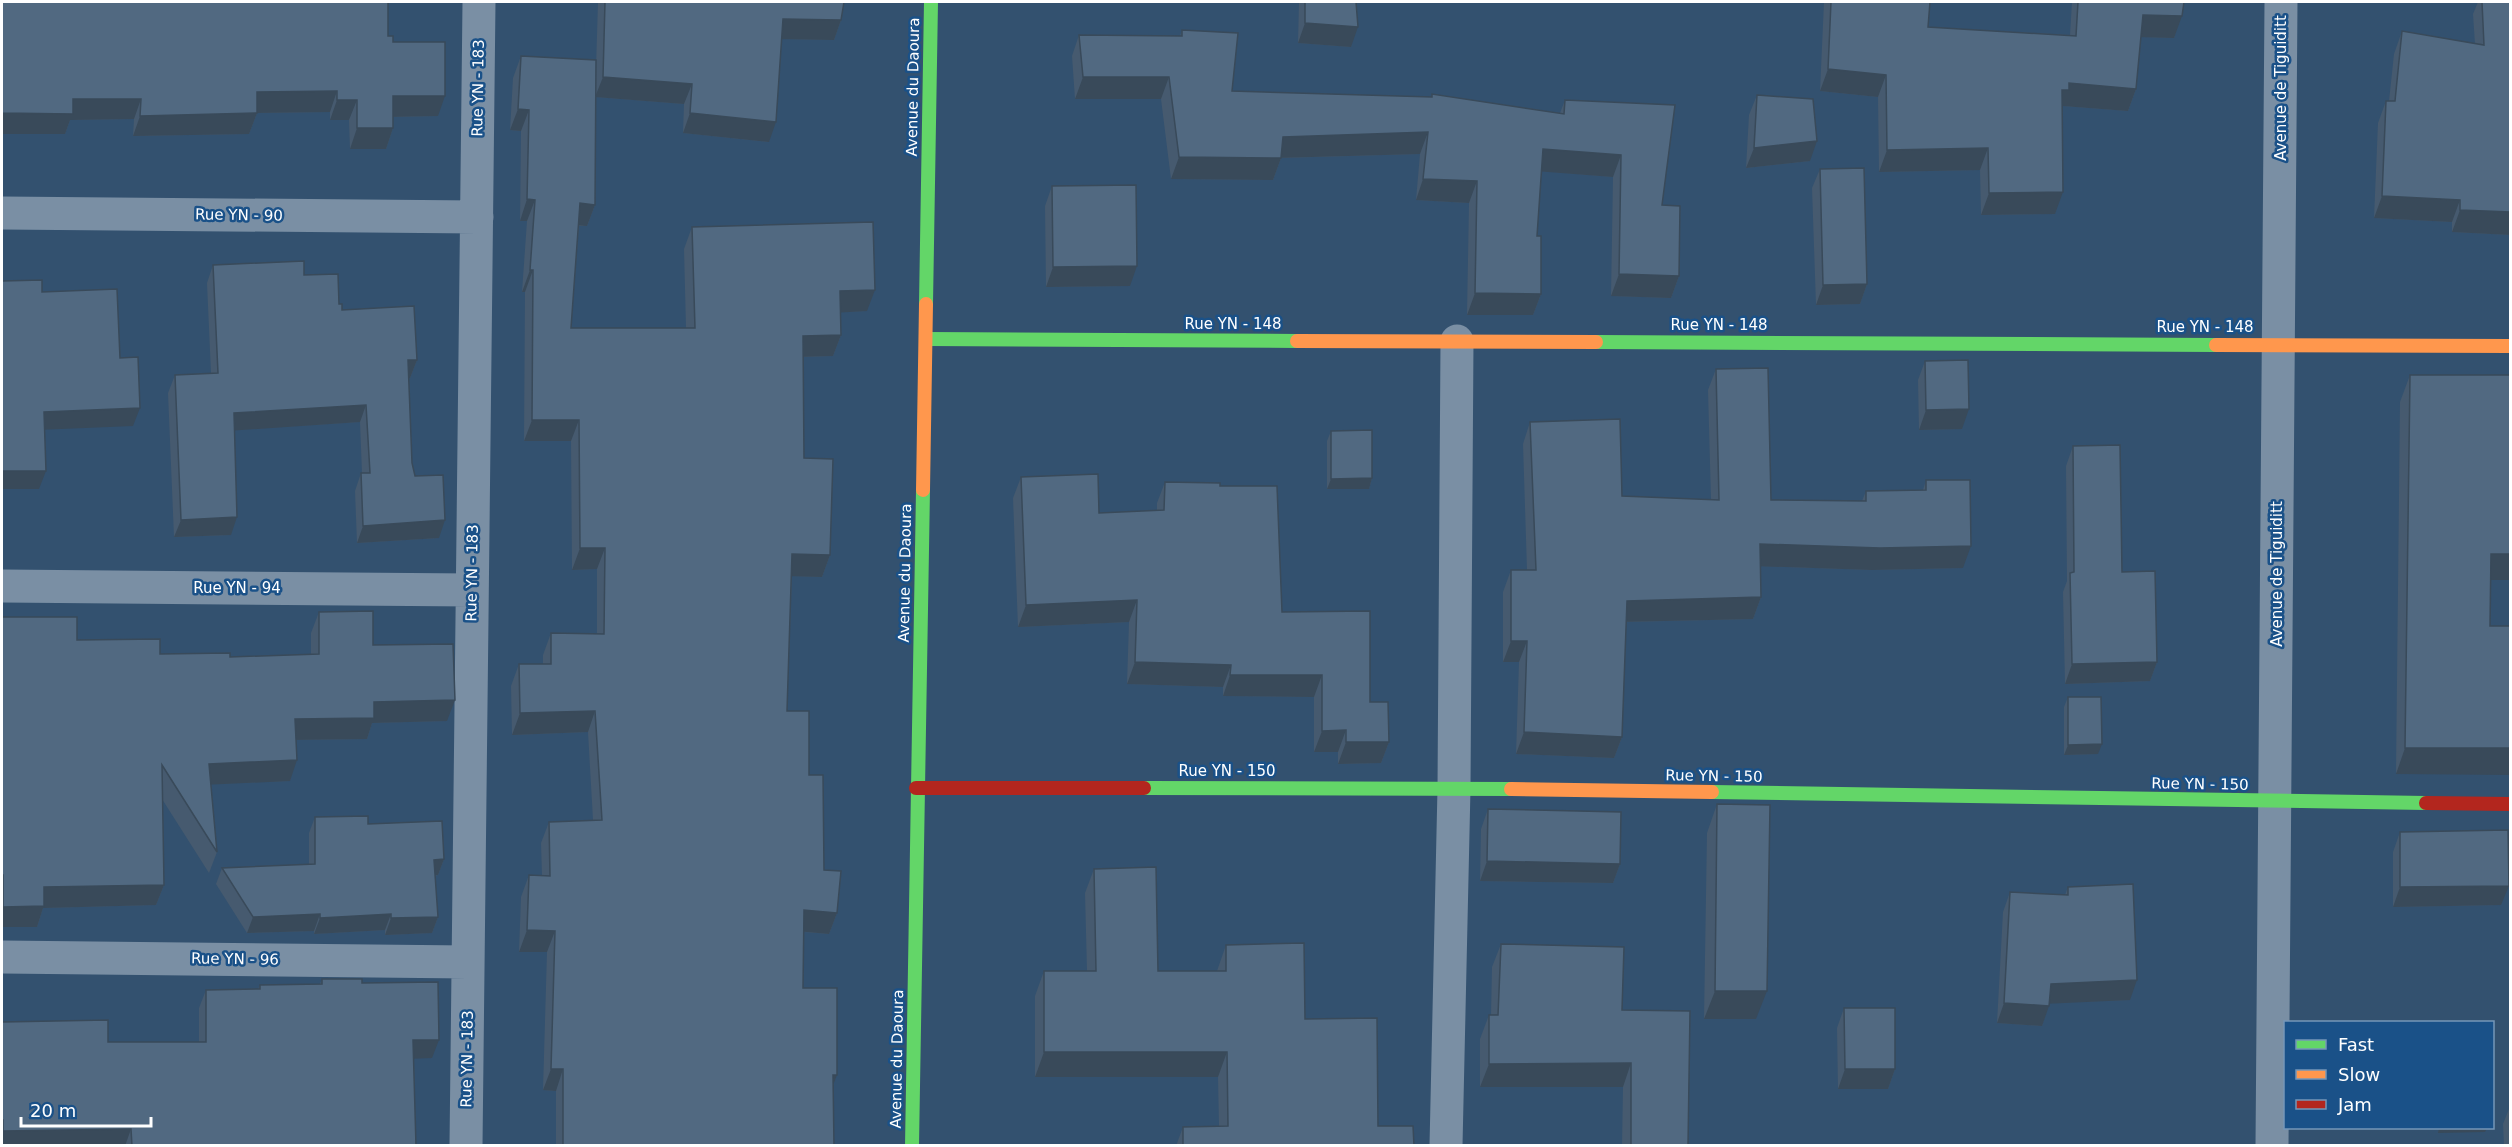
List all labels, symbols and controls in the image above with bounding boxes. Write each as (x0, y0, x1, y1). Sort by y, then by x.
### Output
street label: Avenue de Tiguiditt (2272, 15, 2290, 161)
street label: Avenue du Daoura (903, 17, 923, 157)
street label: Rue YN - 183 (468, 39, 488, 137)
street label: Rue YN - 90 (195, 205, 283, 225)
street label: Rue YN - 148 (1184, 315, 1282, 333)
street label: Rue YN - 148 (1670, 316, 1768, 334)
street label: Rue YN - 148 (2156, 318, 2254, 336)
street label: Avenue de Tiguiditt (2268, 501, 2286, 647)
street label: Avenue du Daoura (895, 503, 915, 643)
street label: Rue YN - 183 (462, 524, 482, 622)
street label: Rue YN - 94 (193, 579, 281, 597)
street label: Rue YN - 150 (1178, 762, 1276, 780)
street label: Rue YN - 150 (1665, 766, 1763, 786)
street label: Rue YN - 150 (2151, 774, 2249, 794)
street label: Rue YN - 96 (191, 949, 279, 969)
street label: Avenue du Daoura (887, 989, 907, 1129)
street label: Rue YN - 183 (457, 1010, 477, 1108)
legend (2284, 1021, 2494, 1129)
text: Fast (2338, 1034, 2374, 1055)
text: Slow (2338, 1064, 2380, 1085)
scale bar (21, 1090, 152, 1128)
text: Jam (2337, 1094, 2372, 1115)
text: 20 m (30, 1100, 76, 1121)

